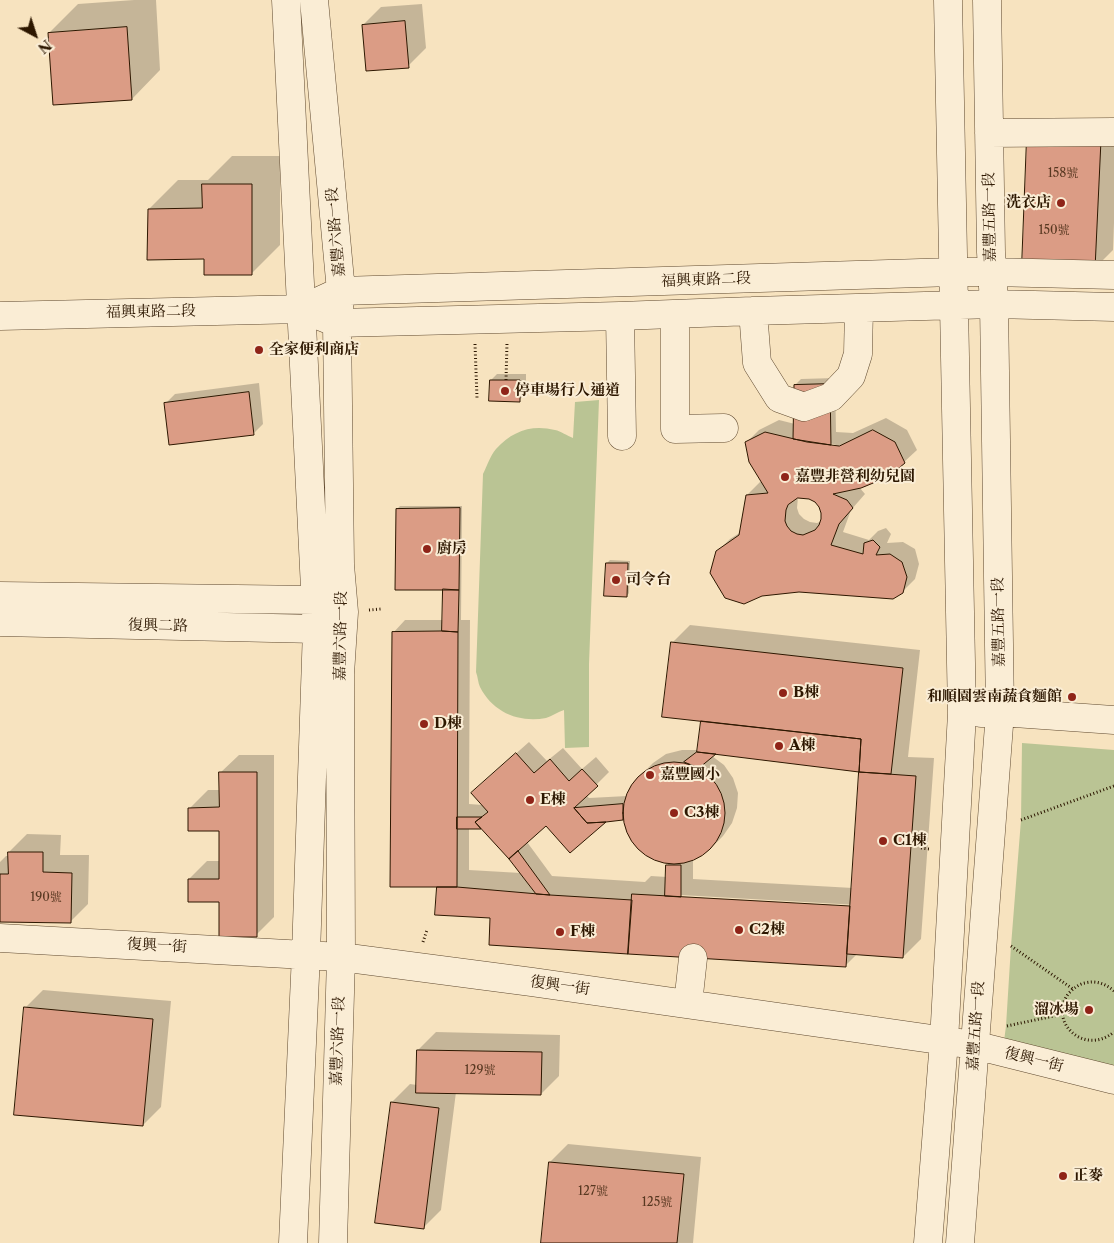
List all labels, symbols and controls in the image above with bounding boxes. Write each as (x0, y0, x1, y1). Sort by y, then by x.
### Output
north arrow (10, 10, 60, 60)
text: N (34, 36, 55, 57)
house number: 158號 (1048, 167, 1078, 181)
street label: 嘉豐五路一段 (980, 172, 1000, 262)
street label: 嘉豐六路一段 (323, 186, 349, 278)
place label: 洗衣店 (1006, 194, 1051, 212)
marker: 洗衣店 (1055, 197, 1067, 209)
house number: 150號 (1038, 224, 1070, 238)
street label: 福興東路二段 (661, 269, 751, 291)
street label: 福興東路二段 (106, 302, 196, 322)
place label: 全家便利商店 (269, 341, 359, 359)
marker: 全家便利商店 (253, 344, 265, 356)
place label: 停車場行人通道 (515, 382, 620, 400)
marker: 停車場行人通道 (499, 385, 511, 397)
place label: 嘉豐非營利幼兒園 (795, 468, 915, 486)
marker: 嘉豐非營利幼兒園 (779, 471, 791, 483)
place label: 廚房 (437, 540, 467, 558)
marker: 廚房 (421, 543, 433, 555)
place label: 司令台 (626, 571, 671, 589)
marker: 司令台 (610, 574, 622, 586)
street label: 嘉豐五路一段 (989, 577, 1009, 667)
street label: 嘉豐六路一段 (331, 591, 351, 681)
street label: 復興二路 (128, 616, 188, 636)
place label: B棟 (793, 684, 819, 702)
marker: B棟 (777, 687, 789, 699)
place label: 和順園雲南蔬食麵館 (927, 688, 1062, 706)
marker: 和順園雲南蔬食麵館 (1066, 691, 1078, 703)
place label: D棟 (434, 715, 462, 733)
marker: D棟 (418, 718, 430, 730)
place label: A棟 (789, 737, 816, 755)
marker: A棟 (773, 740, 785, 752)
place label: 嘉豐國小 (660, 766, 720, 784)
marker: 嘉豐國小 (644, 769, 656, 781)
place label: E棟 (540, 791, 566, 809)
marker: E棟 (524, 794, 536, 806)
place label: C3棟 (684, 804, 720, 822)
marker: C3棟 (668, 807, 680, 819)
place label: C1棟 (893, 832, 927, 850)
marker: C1棟 (877, 835, 889, 847)
house number: 190號 (30, 891, 62, 905)
place label: C2棟 (749, 921, 785, 939)
place label: F棟 (570, 923, 595, 941)
marker: C2棟 (733, 924, 745, 936)
marker: F棟 (554, 926, 566, 938)
street label: 復興一街 (127, 935, 187, 957)
street label: 復興一街 (529, 973, 591, 999)
street label: 嘉豐五路一段 (964, 980, 988, 1072)
street label: 嘉豐六路一段 (327, 996, 349, 1086)
place label: 溜冰場 (1034, 1001, 1079, 1019)
marker: 溜冰場 (1083, 1004, 1095, 1016)
street label: 復興一街 (1003, 1044, 1065, 1076)
house number: 129號 (465, 1064, 495, 1078)
place label: 正麥 (1073, 1167, 1103, 1185)
marker: 正麥 (1057, 1170, 1069, 1182)
house number: 127號 (578, 1185, 608, 1199)
house number: 125號 (642, 1196, 672, 1210)

